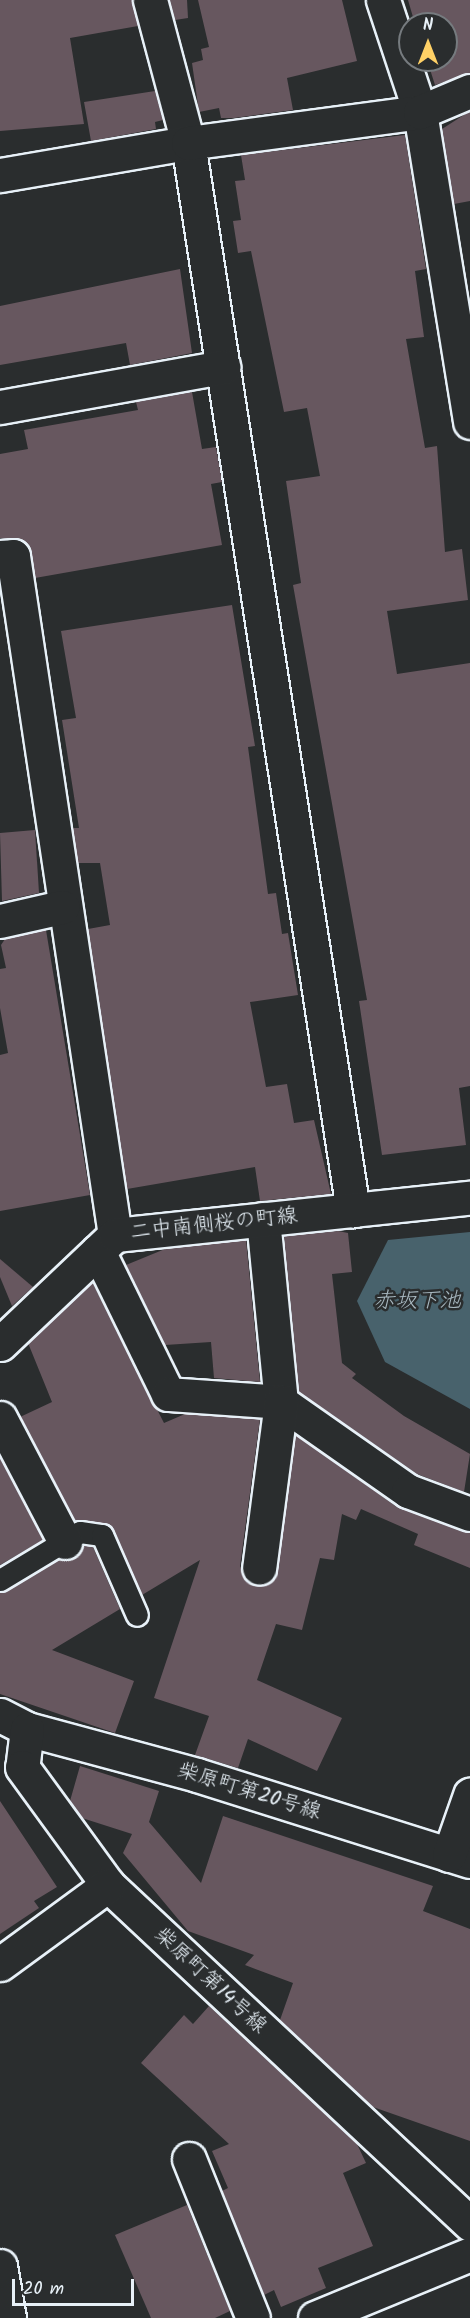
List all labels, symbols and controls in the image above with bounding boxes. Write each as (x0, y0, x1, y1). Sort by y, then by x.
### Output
north arrow (398, 12, 458, 72)
text: N (423, 13, 433, 38)
street label: 二中南側桜の町線 (129, 1204, 299, 1246)
water label: 赤坂下池 (373, 1289, 461, 1315)
street label: 柴原町第20号線 (174, 1758, 324, 1826)
street label: 柴原町第14号線 (149, 1923, 271, 2039)
scale bar (15, 2267, 136, 2305)
text: 20 m (23, 2275, 64, 2304)

